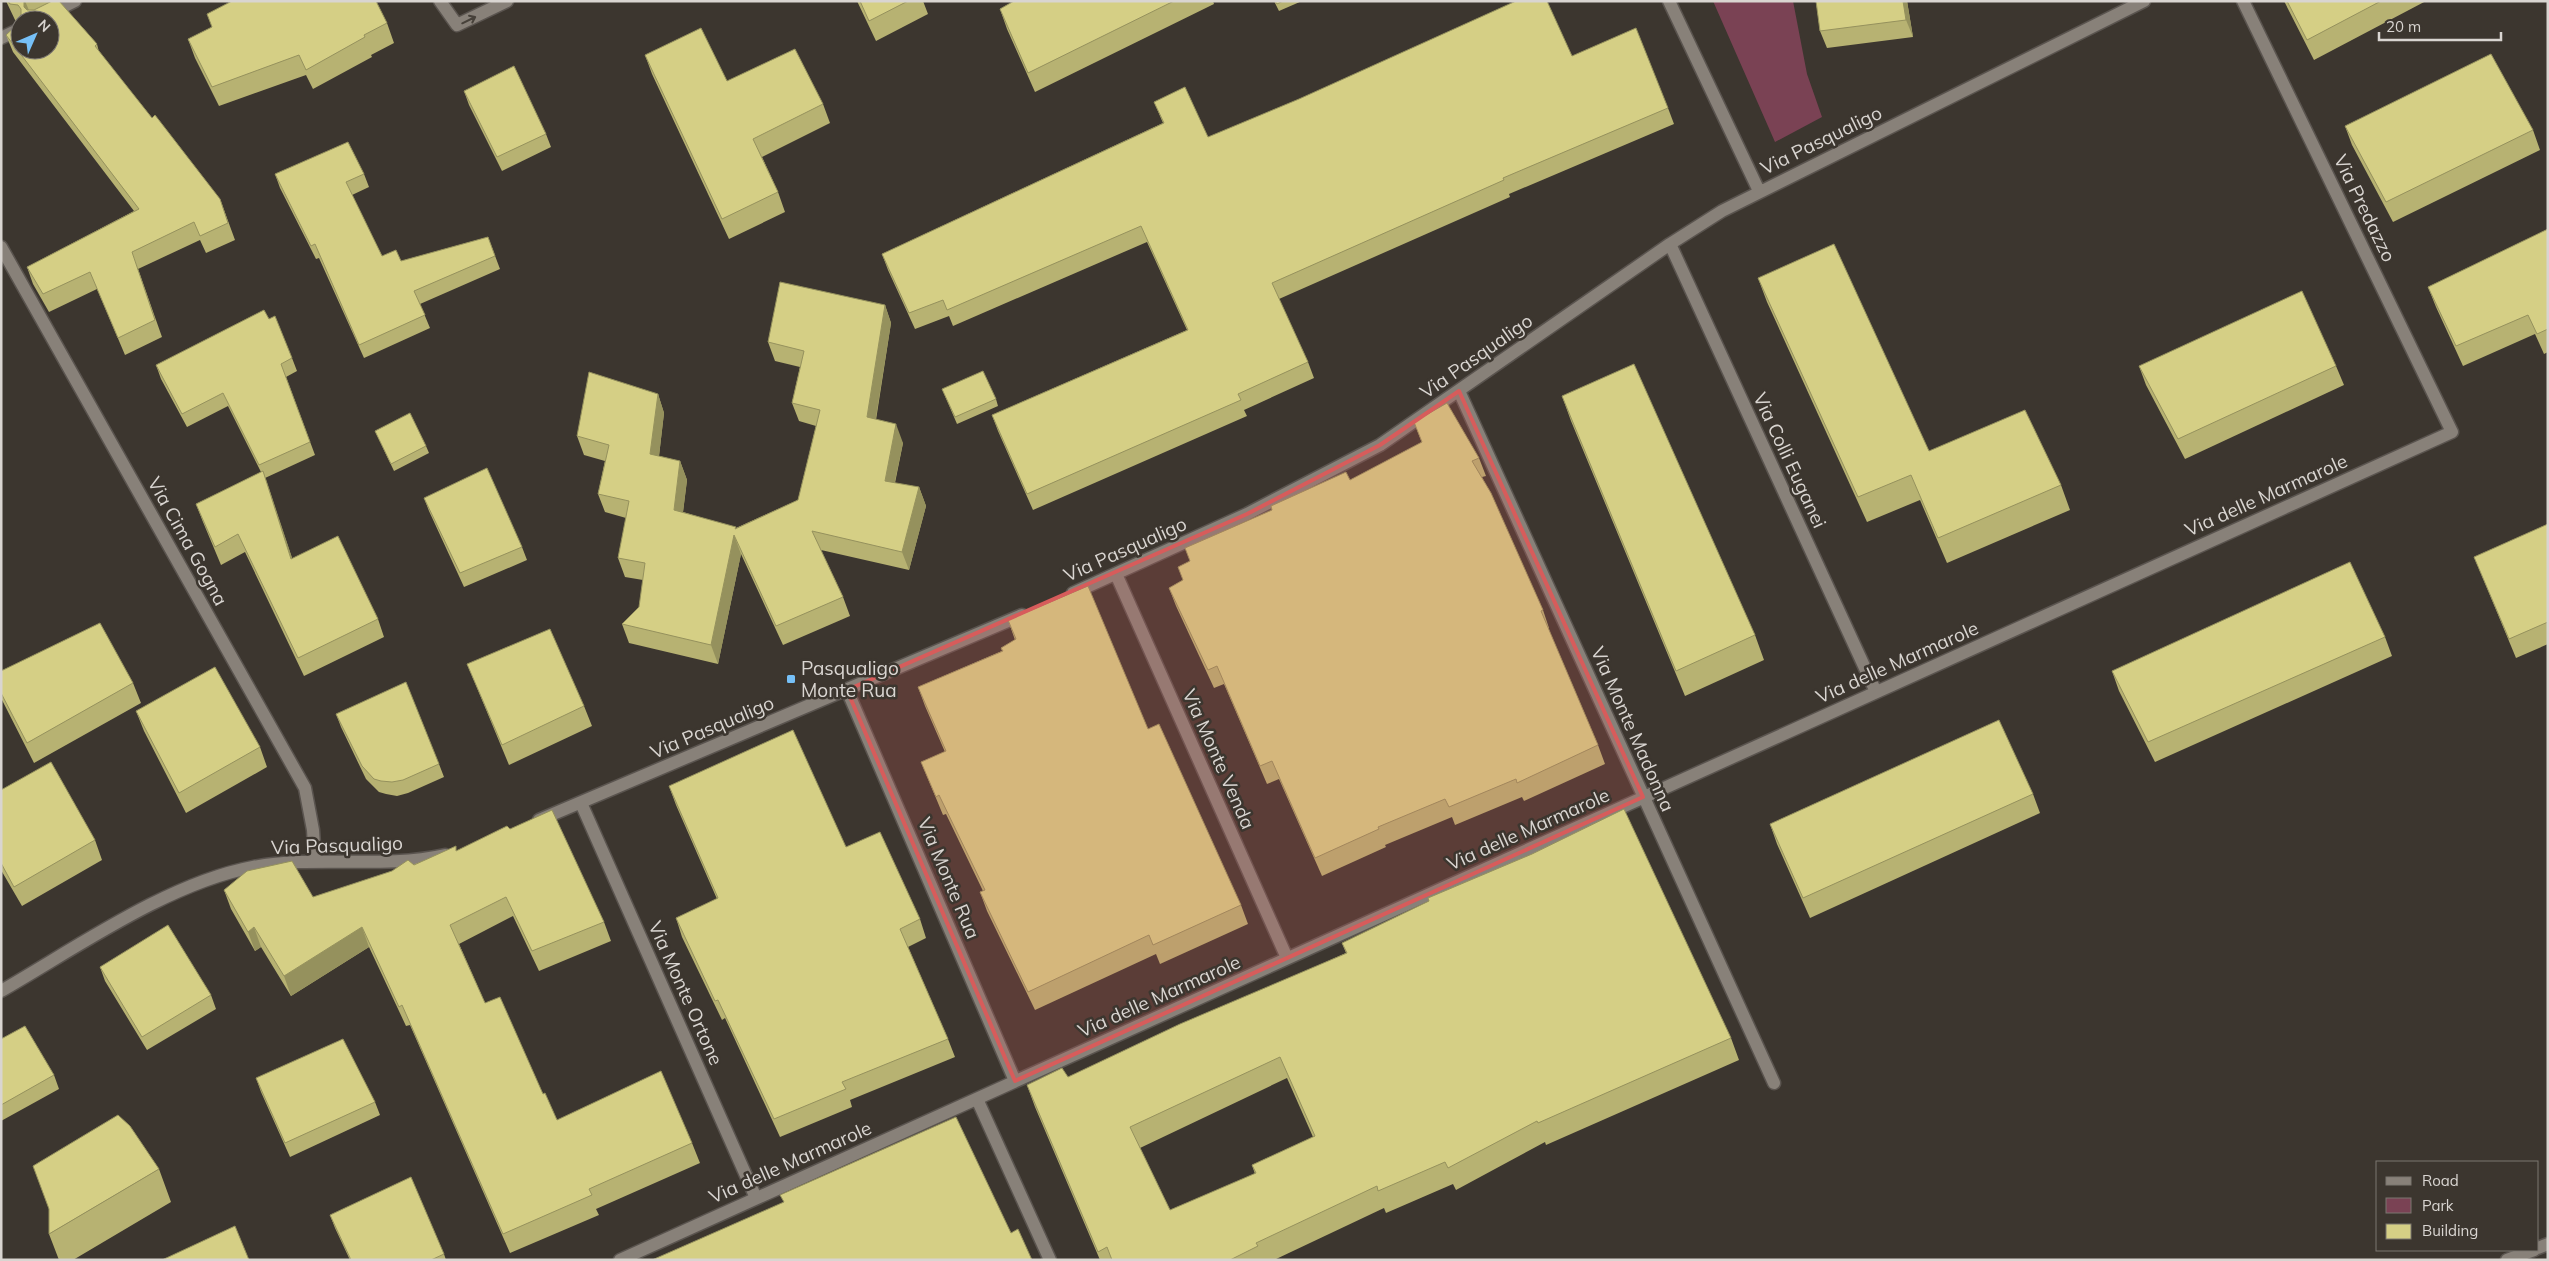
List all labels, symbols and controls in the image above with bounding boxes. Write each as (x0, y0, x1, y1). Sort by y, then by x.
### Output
north arrow (10, 10, 60, 60)
scale bar (2379, 10, 2502, 42)
one-way arrow (461, 14, 476, 24)
text: N (34, 16, 54, 36)
text: 20 m (2386, 17, 2421, 36)
street label: Via Pasqualigo (1756, 100, 1886, 180)
street label: Via Predazzo (2329, 150, 2401, 266)
street label: Via Pasqualigo (1415, 308, 1537, 404)
street label: Via Colli Euganei (1748, 388, 1832, 532)
street label: Via delle Marmarole (2181, 448, 2351, 542)
street label: Via Cima Gogna (143, 472, 233, 610)
street label: Via Pasqualigo (1060, 511, 1190, 587)
street label: Via delle Marmarole (1812, 615, 1982, 709)
street label: Via Monte Madonna (1586, 643, 1680, 815)
place label: Pasqualigo Monte Rua (801, 656, 899, 702)
marker: Pasqualigo Monte Rua (785, 673, 797, 685)
street label: Via Monte Venda (1177, 685, 1261, 833)
street label: Via Pasqualigo (647, 690, 777, 764)
street label: Via delle Marmarole (1443, 782, 1613, 876)
street label: Via Monte Rua (913, 814, 985, 942)
street label: Via Pasqualigo (271, 831, 403, 859)
street label: Via Monte Ortone (643, 917, 729, 1069)
street label: Via delle Marmarole (1074, 949, 1244, 1043)
street label: Via delle Marmarole (705, 1115, 875, 1209)
legend (2376, 1161, 2539, 1251)
text: Road (2422, 1171, 2459, 1190)
text: Park (2422, 1196, 2454, 1215)
text: Building (2422, 1221, 2478, 1240)

